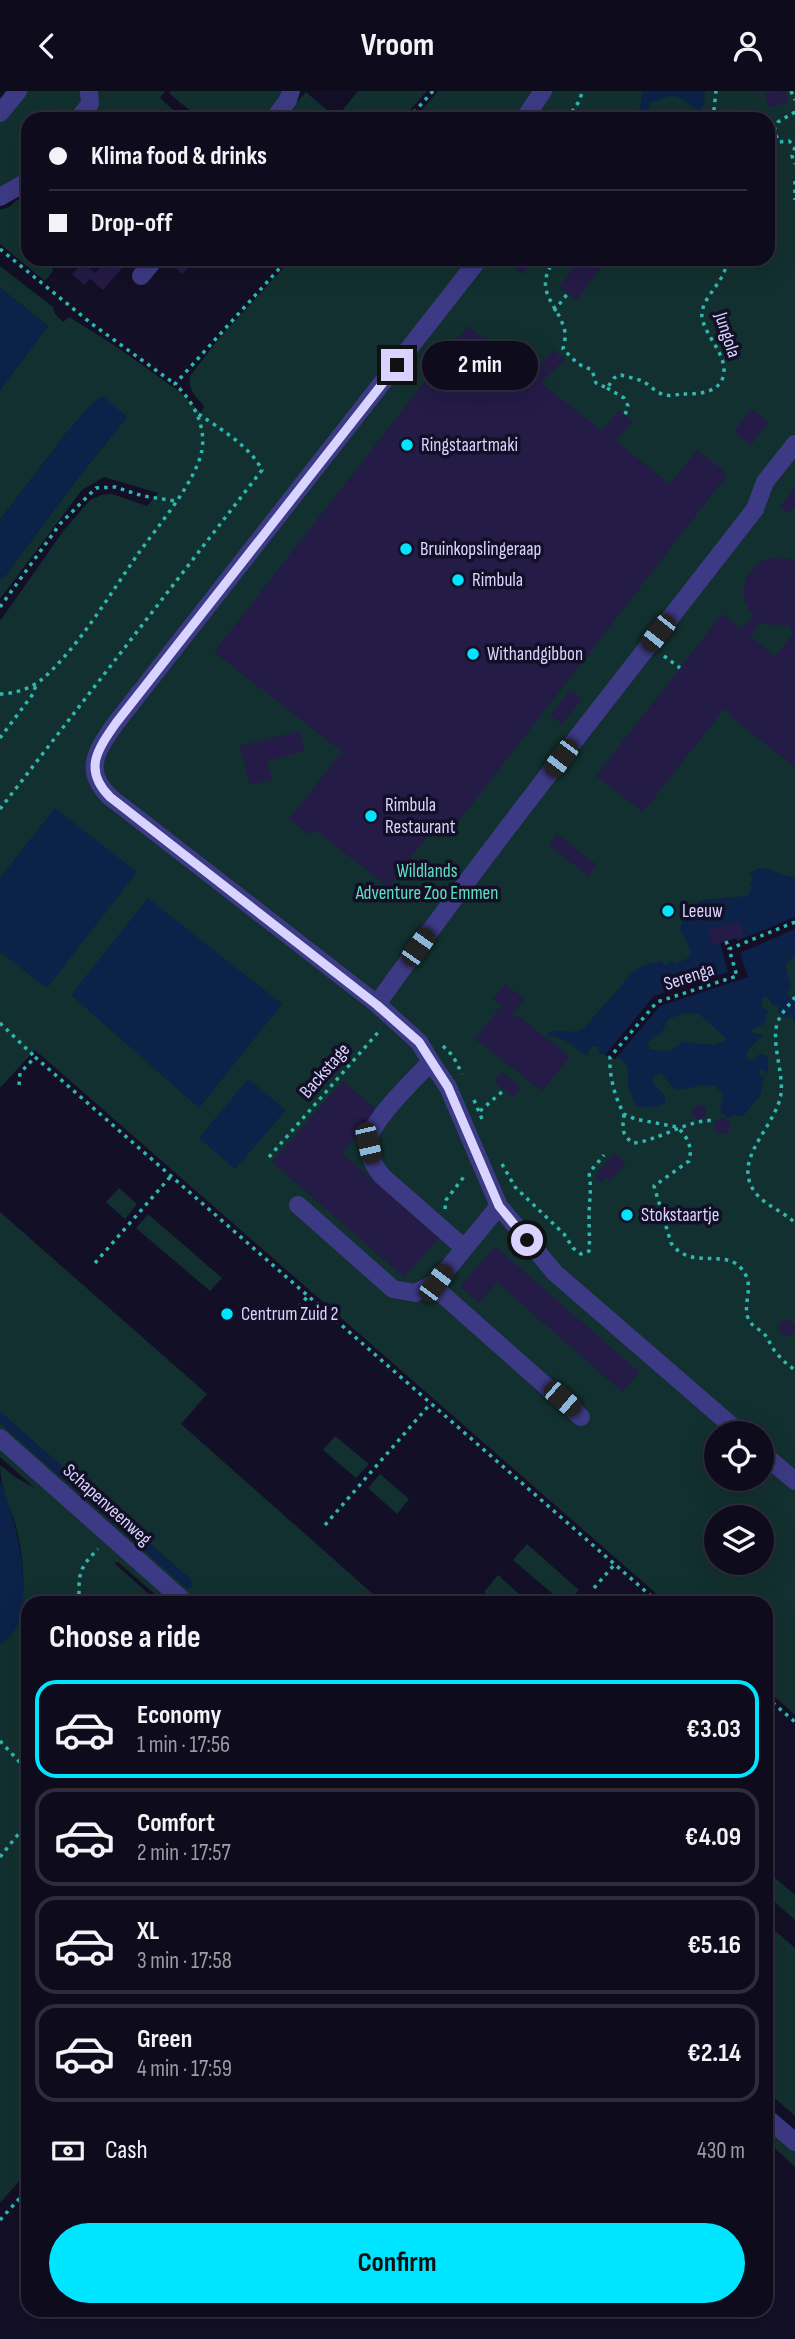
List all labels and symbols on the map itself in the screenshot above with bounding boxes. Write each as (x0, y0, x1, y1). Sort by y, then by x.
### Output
street label: Jungola (709, 309, 745, 361)
callout: 2 min (422, 341, 537, 389)
route end (381, 349, 413, 381)
place label: Ringstaartmaki (421, 434, 518, 457)
marker: Ringstaartmaki (399, 437, 415, 453)
place label: Bruinkopslingeraap (420, 538, 541, 561)
marker: Bruinkopslingeraap (398, 541, 414, 557)
place label: Rimbula (472, 569, 523, 592)
marker: Rimbula (450, 572, 466, 588)
car (637, 610, 680, 656)
place label: Withandgibbon (487, 643, 583, 666)
marker: Withandgibbon (465, 646, 481, 662)
car (540, 735, 583, 781)
place label: Rimbula Restaurant (385, 794, 456, 839)
marker: Rimbula Restaurant (363, 808, 379, 824)
park label: Wildlands Adventure Zoo Emmen (355, 860, 498, 905)
place label: Leeuw (682, 900, 723, 923)
marker: Leeuw (660, 903, 676, 919)
car (398, 924, 439, 970)
street label: Serenga (661, 958, 717, 996)
street label: Backstage (295, 1039, 355, 1103)
car (354, 1120, 383, 1166)
place label: Stokstaartje (641, 1204, 719, 1227)
marker: Stokstaartje (619, 1207, 635, 1223)
route start (511, 1224, 543, 1256)
car (415, 1260, 458, 1306)
place label: Centrum Zuid 2 (241, 1303, 338, 1326)
marker: Centrum Zuid 2 (219, 1306, 235, 1322)
car (540, 1377, 585, 1421)
street label: Schapenveenweg (58, 1459, 156, 1551)

